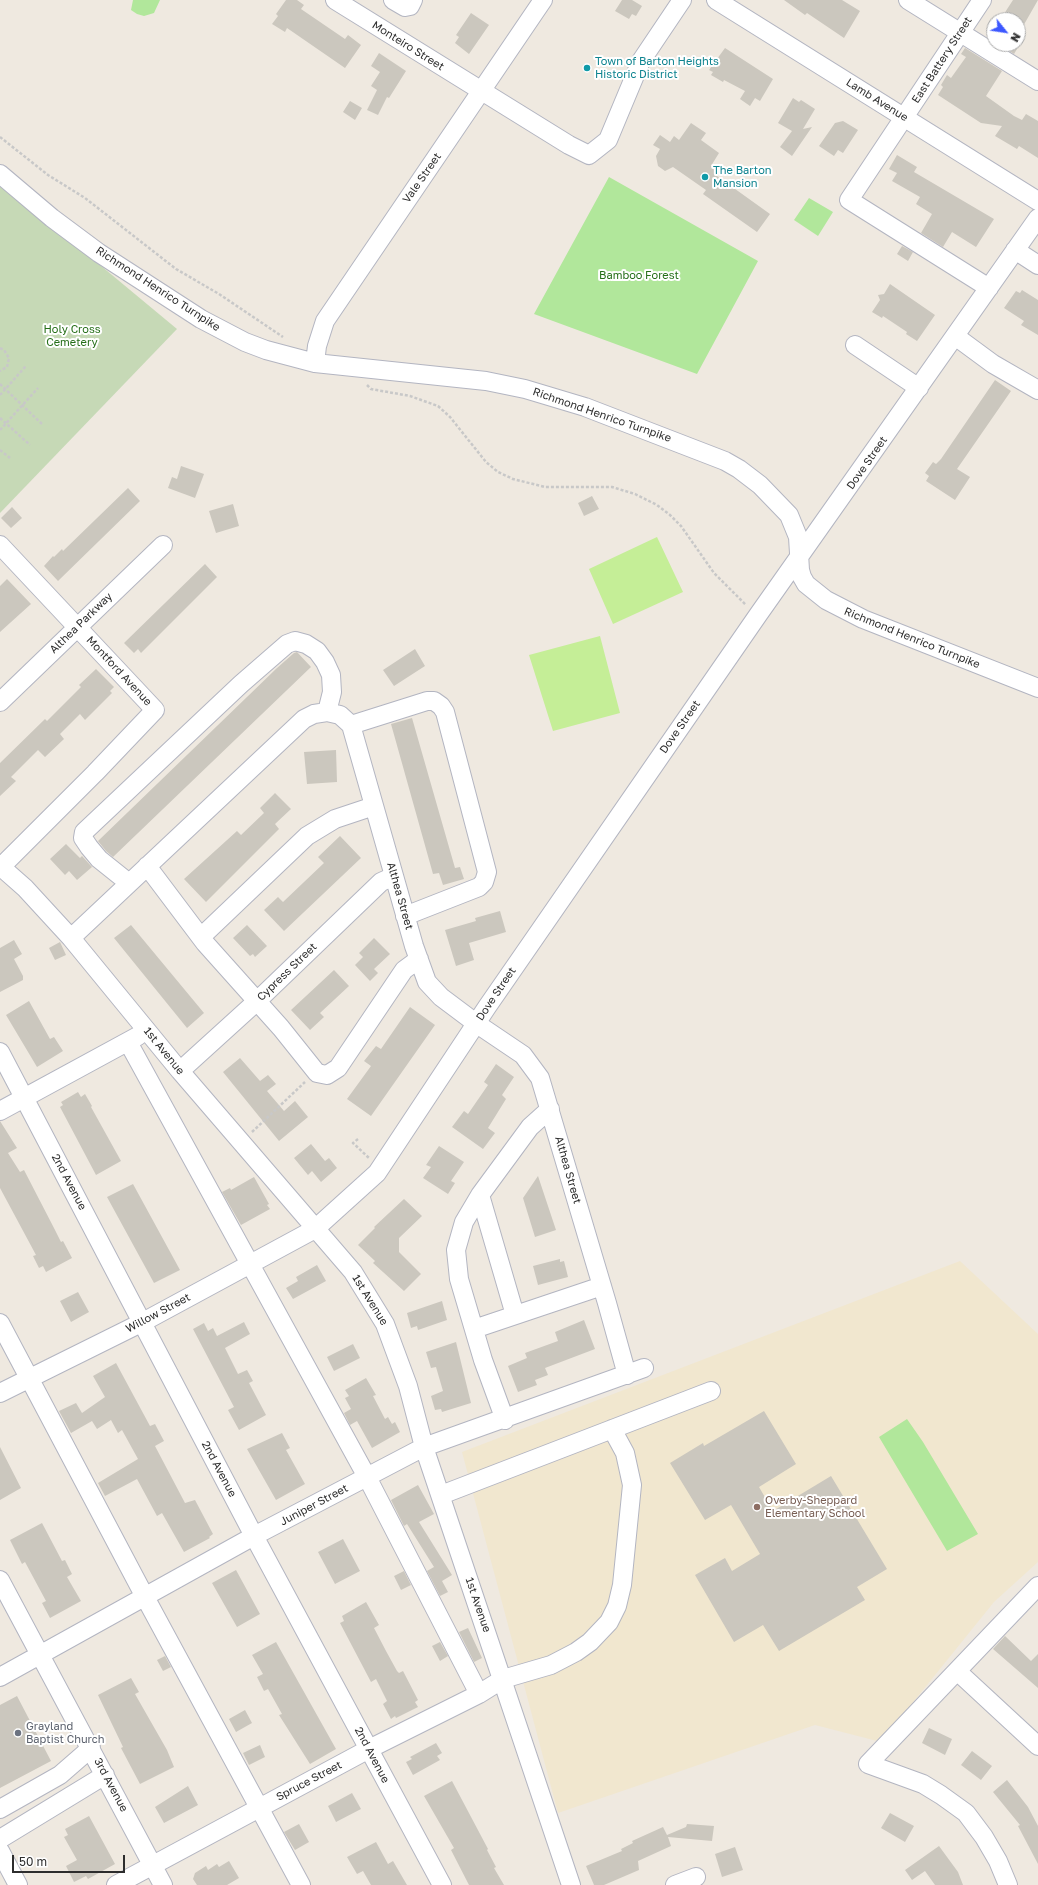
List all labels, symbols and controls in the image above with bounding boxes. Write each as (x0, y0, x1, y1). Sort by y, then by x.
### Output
north arrow (986, 12, 1026, 52)
street label: East Battery Street (909, 14, 975, 106)
street label: Monteiro Street (370, 19, 446, 73)
text: N (1008, 31, 1024, 45)
place label: Town of Barton Heights Historic District (595, 55, 719, 81)
marker: Town of Barton Heights Historic District (582, 63, 592, 73)
street label: Lamb Avenue (844, 76, 910, 124)
street label: Vale Street (400, 150, 444, 206)
place label: The Barton Mansion (713, 164, 772, 190)
marker: The Barton Mansion (700, 172, 710, 182)
street label: Richmond Henrico Turnpike (93, 244, 223, 334)
park label: Bamboo Forest (599, 269, 679, 283)
park label: Holy Cross Cemetery (43, 323, 101, 349)
street label: Richmond Henrico Turnpike (531, 385, 673, 445)
street label: Dove Street (844, 434, 890, 492)
street label: Althea Parkway (47, 590, 115, 656)
street label: Richmond Henrico Turnpike (842, 605, 982, 671)
street label: Montford Avenue (83, 634, 155, 708)
street label: Dove Street (657, 698, 703, 756)
street label: Althea Street (384, 861, 416, 931)
street label: Cypress Street (254, 940, 320, 1004)
street label: Dove Street (473, 965, 519, 1023)
street label: 1st Avenue (141, 1025, 187, 1077)
street label: Althea Street (552, 1135, 584, 1205)
street label: 2nd Avenue (49, 1152, 89, 1212)
street label: 1st Avenue (349, 1272, 391, 1328)
street label: Willow Street (123, 1290, 193, 1336)
street label: 2nd Avenue (199, 1439, 239, 1499)
street label: Juniper Street (278, 1482, 350, 1528)
place label: Overby-Sheppard Elementary School (765, 1494, 865, 1520)
marker: Overby-Sheppard Elementary School (752, 1502, 762, 1512)
street label: 1st Avenue (462, 1576, 494, 1634)
place label: Grayland Baptist Church (26, 1720, 105, 1746)
street label: 2nd Avenue (352, 1725, 392, 1785)
marker: Grayland Baptist Church (13, 1728, 23, 1738)
street label: 3rd Avenue (91, 1756, 131, 1814)
street label: Spruce Street (274, 1758, 344, 1804)
scale bar (14, 1847, 127, 1873)
text: 50 m (19, 1854, 47, 1869)

